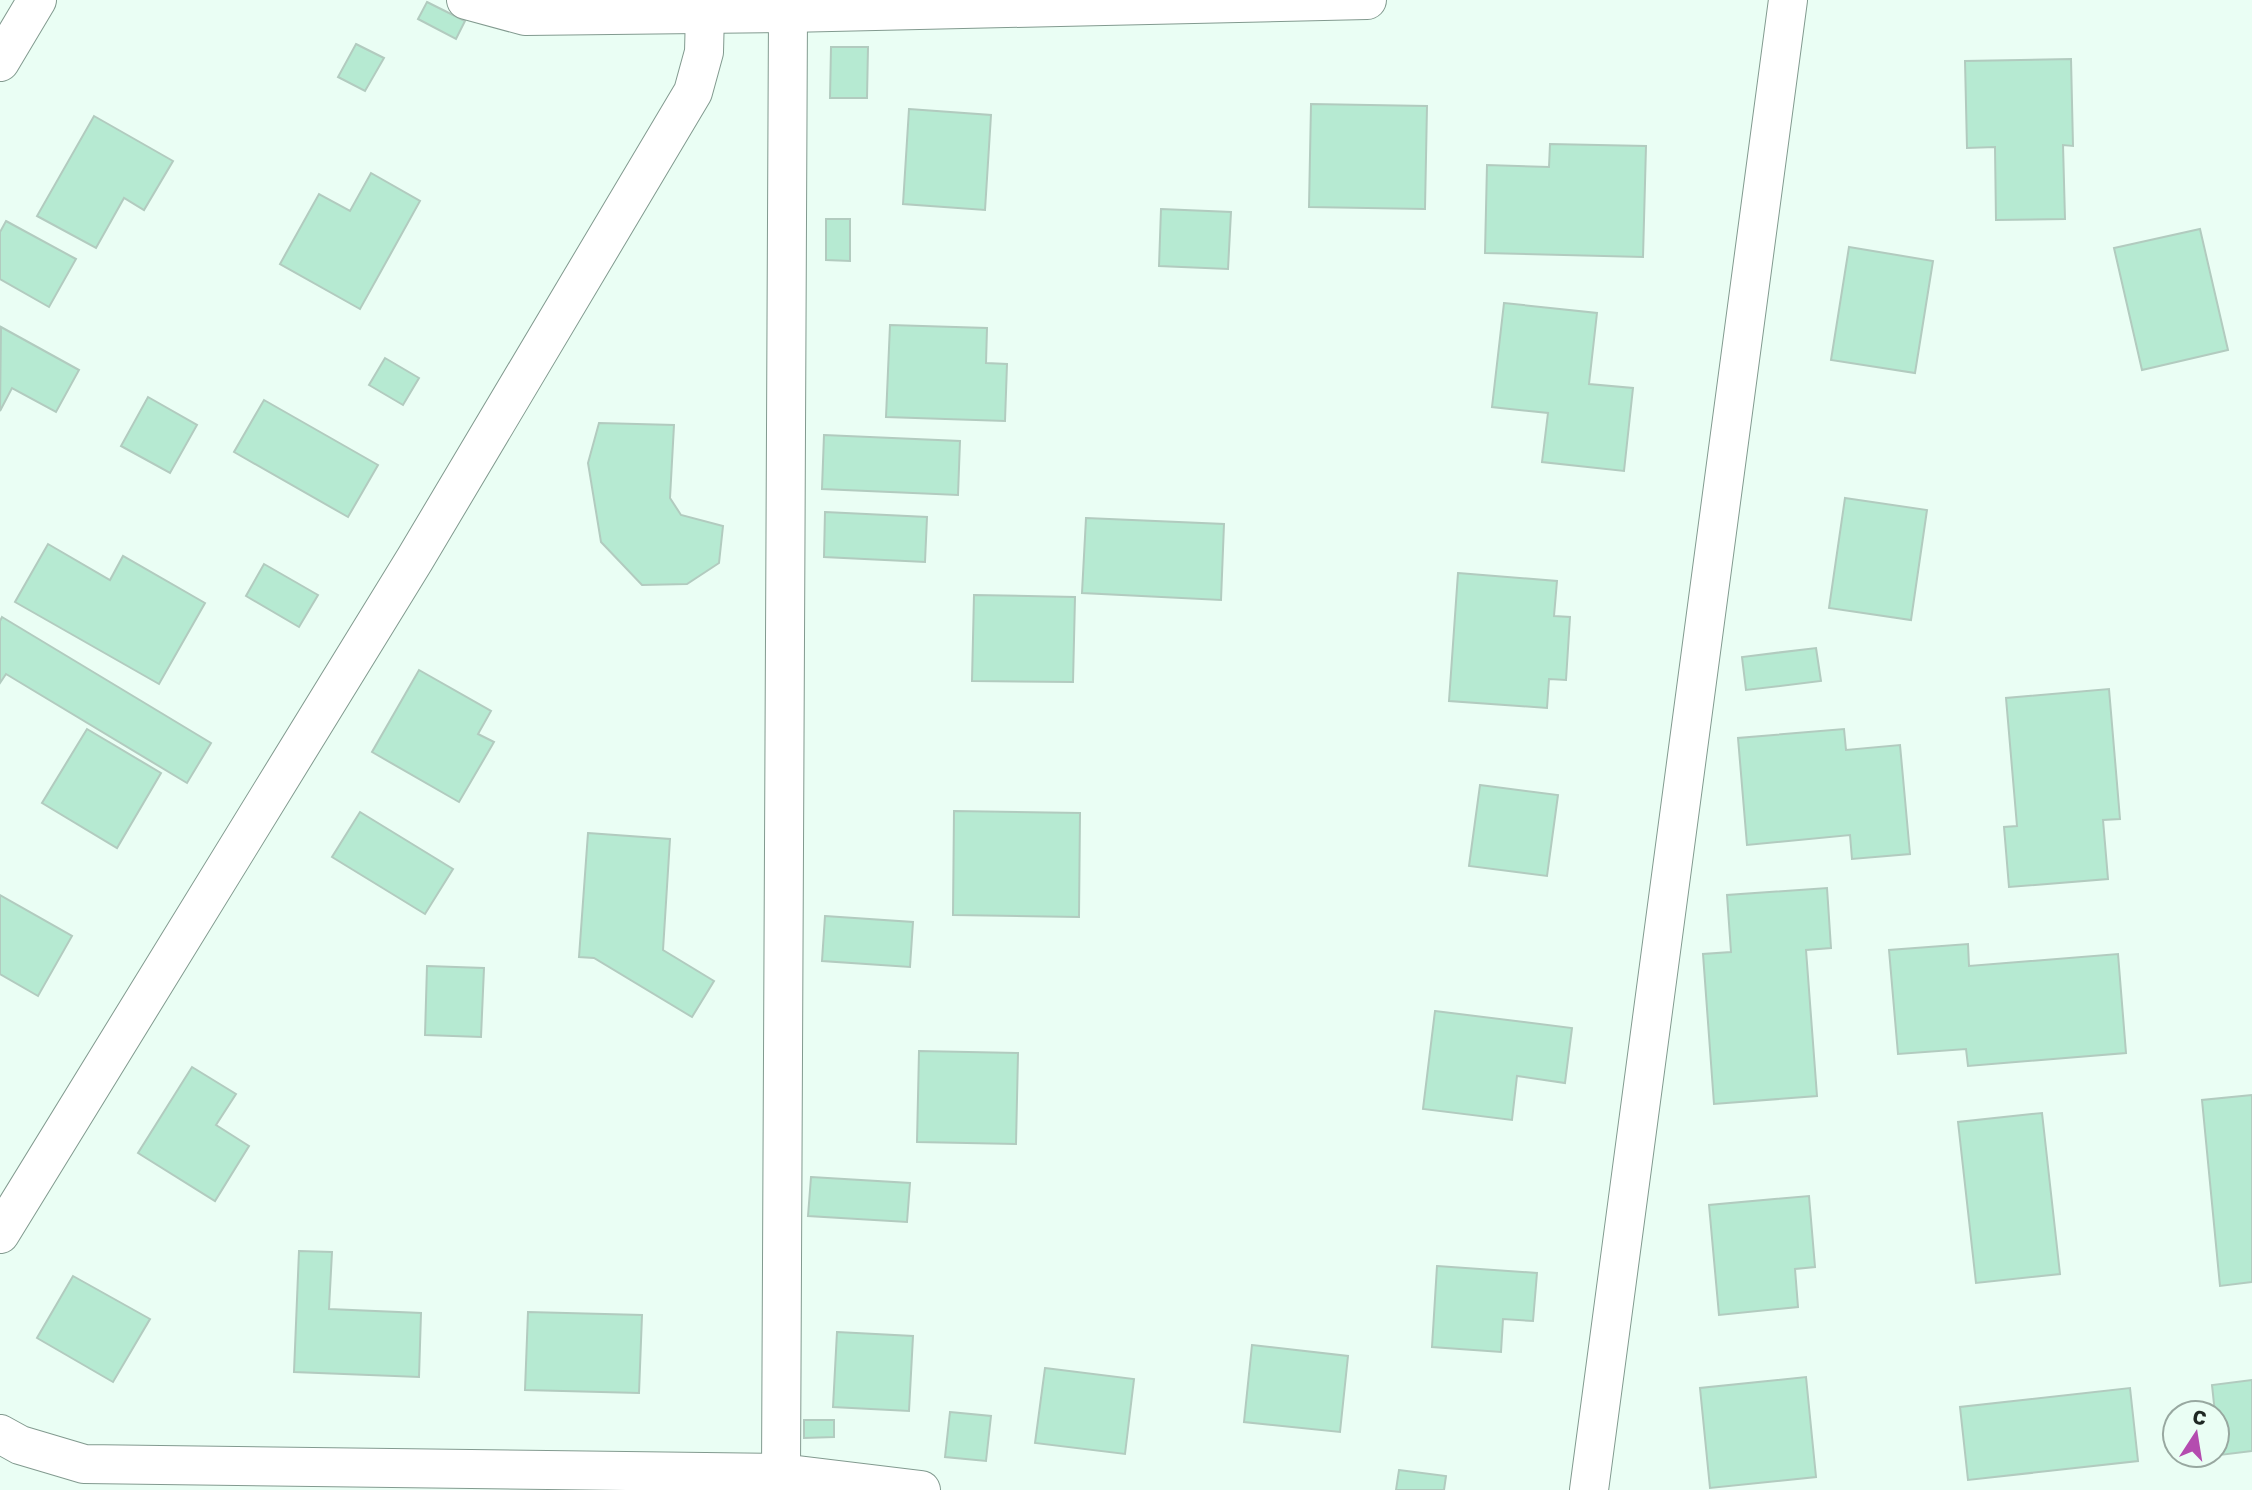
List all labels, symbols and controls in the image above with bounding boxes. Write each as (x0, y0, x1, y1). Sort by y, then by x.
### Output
north arrow (2161, 1399, 2231, 1469)
text: С (2191, 1404, 2209, 1430)

